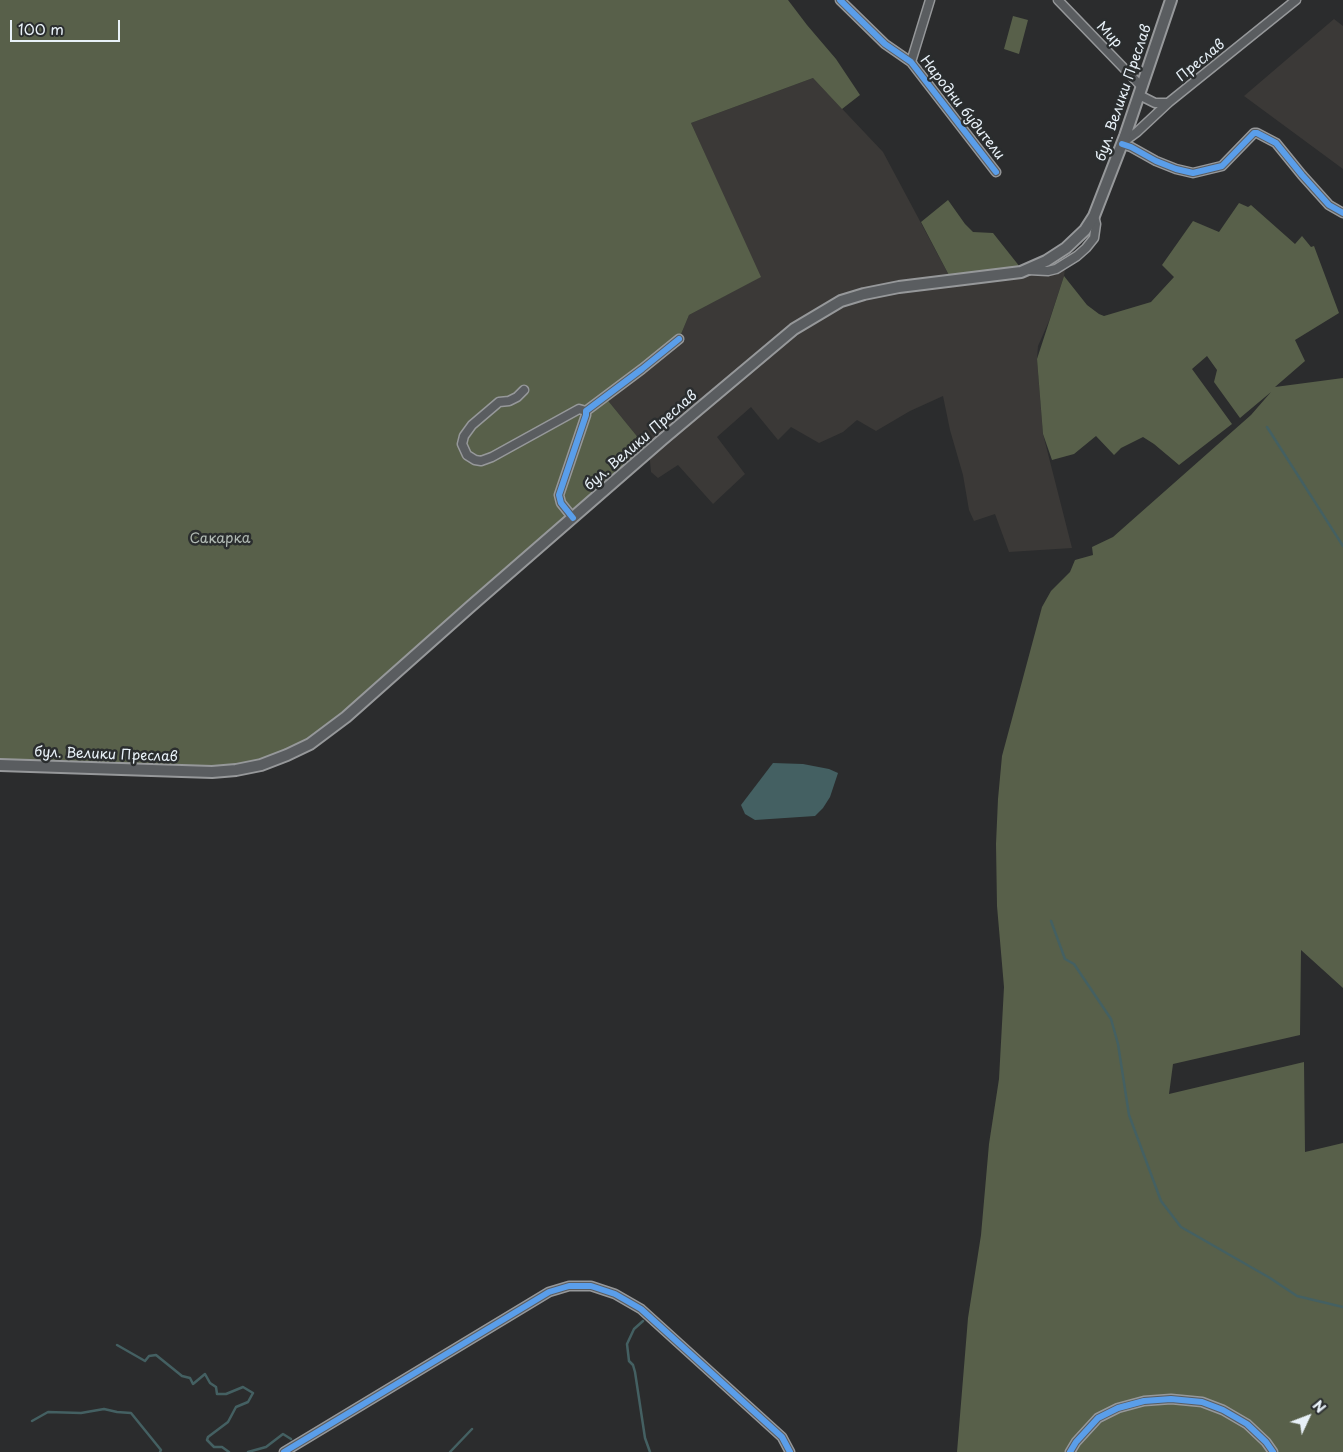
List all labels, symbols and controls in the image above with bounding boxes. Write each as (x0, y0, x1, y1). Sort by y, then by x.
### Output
scale bar (12, 10, 122, 42)
text: 100 m (18, 17, 64, 40)
street label: Мир (1093, 18, 1125, 52)
street label: бул. Велики Преслав (1093, 22, 1155, 164)
street label: Преслав (1173, 36, 1229, 86)
street label: Народни будители (916, 53, 1008, 163)
street label: бул. Велики Преслав (581, 388, 701, 494)
park label: Сакарка (190, 531, 250, 547)
street label: бул. Велики Преслав (34, 744, 178, 766)
north arrow (1283, 1392, 1333, 1442)
text: N (1308, 1395, 1331, 1418)

